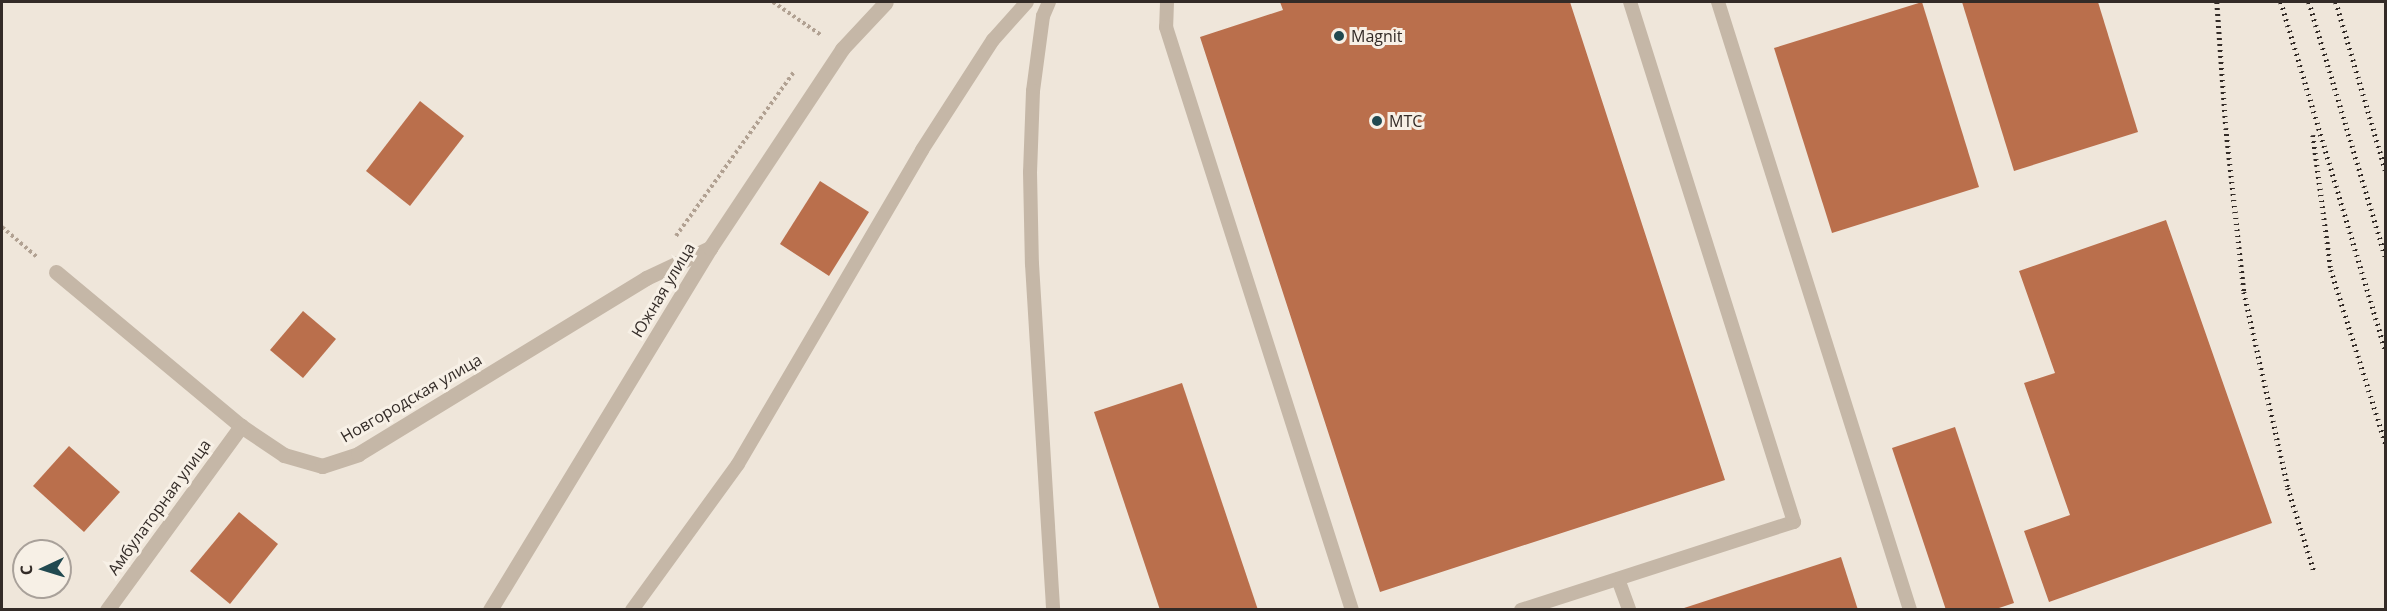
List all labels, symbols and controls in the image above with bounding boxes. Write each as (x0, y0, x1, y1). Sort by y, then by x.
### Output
place label: Magnit (1351, 26, 1403, 46)
marker: Magnit (1332, 29, 1346, 43)
place label: МТС (1389, 111, 1422, 131)
marker: МТС (1370, 114, 1384, 128)
street label: Южная улица (627, 239, 699, 341)
street label: Новгородская улица (337, 350, 485, 446)
street label: Амбулаторная улица (103, 436, 215, 578)
north arrow (12, 539, 72, 599)
text: С (15, 564, 37, 576)

